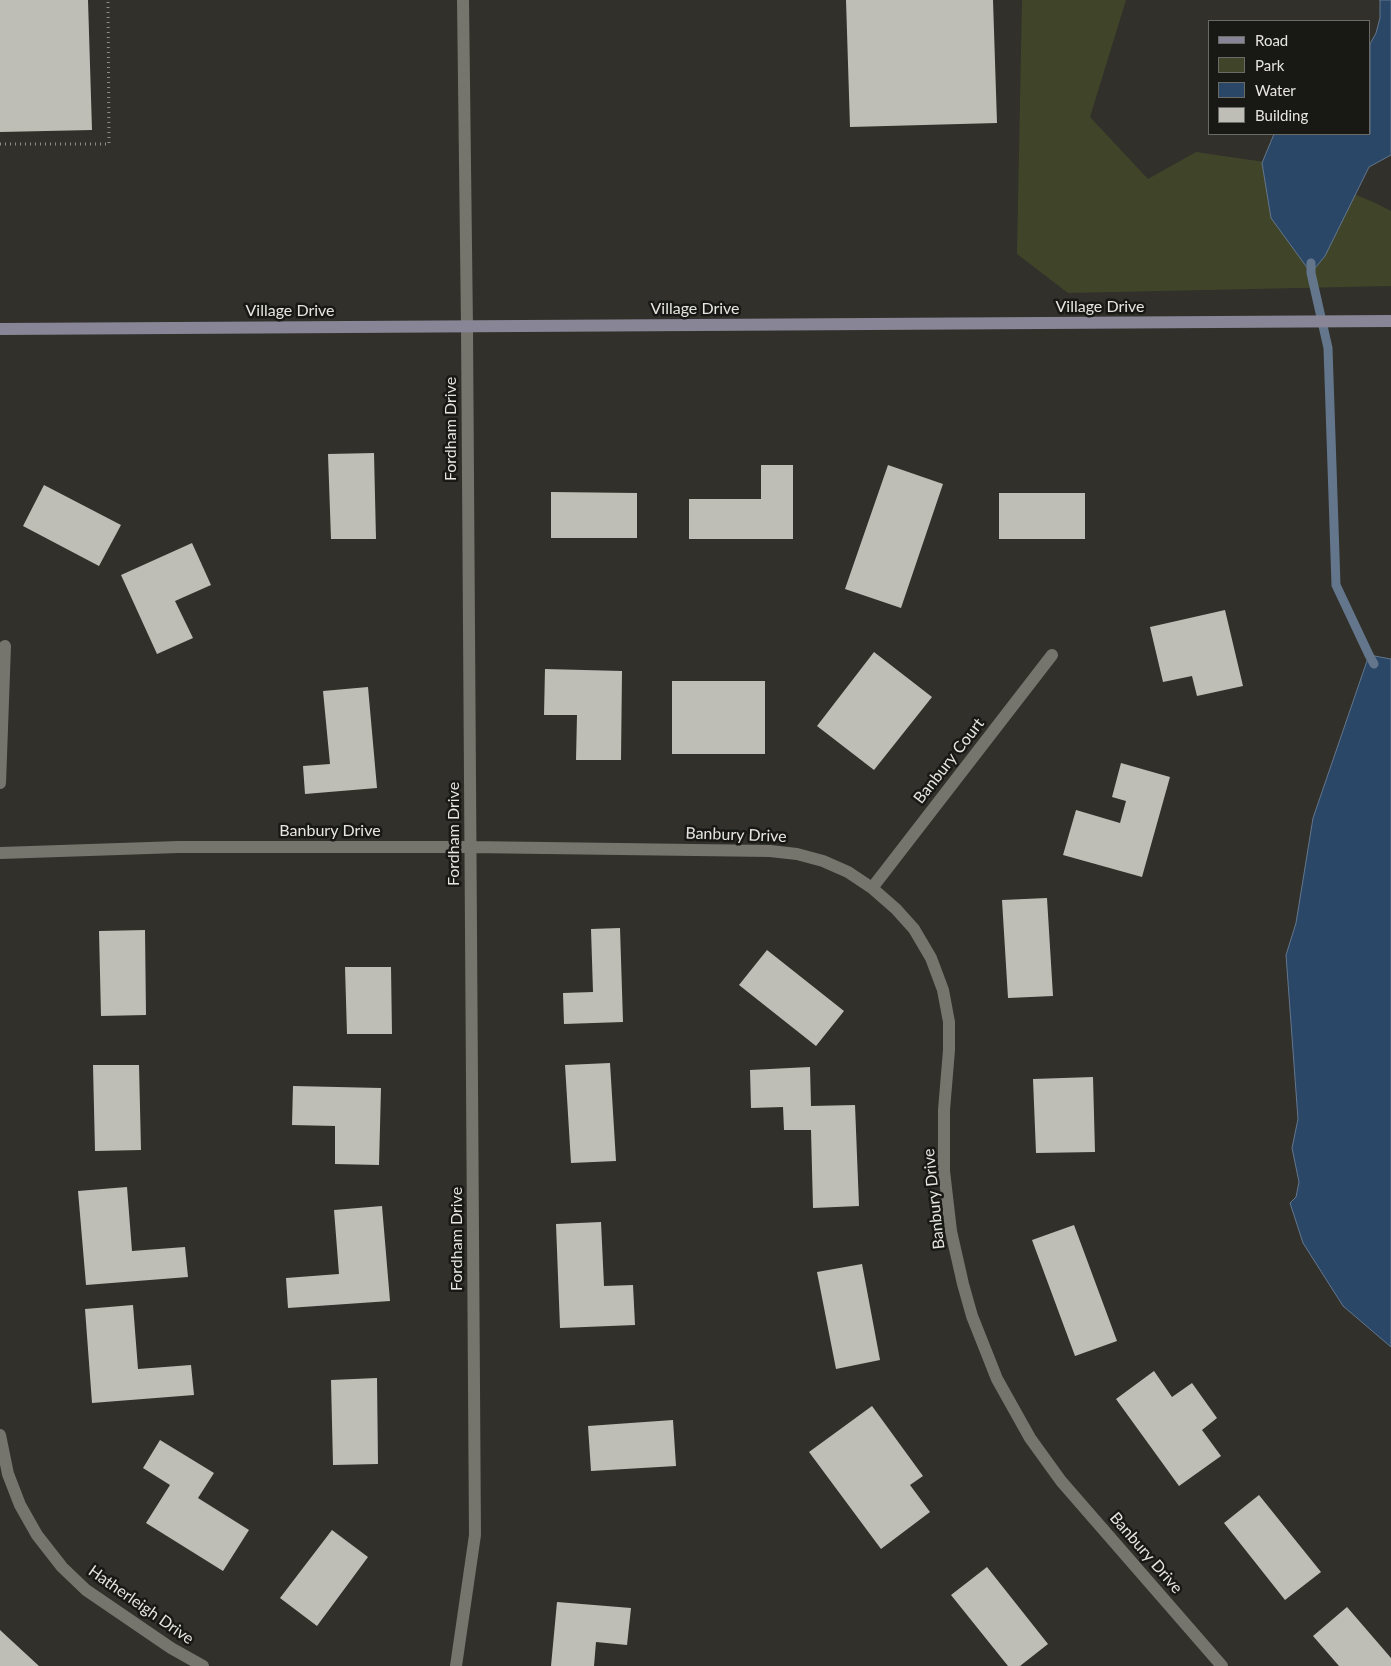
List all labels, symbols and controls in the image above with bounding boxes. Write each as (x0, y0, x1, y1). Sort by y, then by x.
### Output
legend (1208, 20, 1371, 135)
text: Road (1255, 31, 1288, 49)
text: Park (1255, 56, 1284, 74)
text: Water (1255, 81, 1296, 99)
text: Building (1255, 106, 1308, 124)
street label: Village Drive (1055, 297, 1145, 317)
street label: Village Drive (650, 299, 740, 319)
street label: Village Drive (245, 301, 335, 321)
street label: Fordham Drive (441, 377, 461, 481)
street label: Banbury Court (910, 714, 988, 808)
street label: Fordham Drive (444, 782, 464, 886)
street label: Banbury Drive (279, 821, 381, 841)
street label: Banbury Drive (685, 824, 787, 846)
street label: Banbury Drive (919, 1148, 949, 1250)
street label: Fordham Drive (447, 1187, 467, 1291)
street label: Banbury Drive (1106, 1508, 1186, 1598)
street label: Hatherleigh Drive (85, 1561, 197, 1649)

